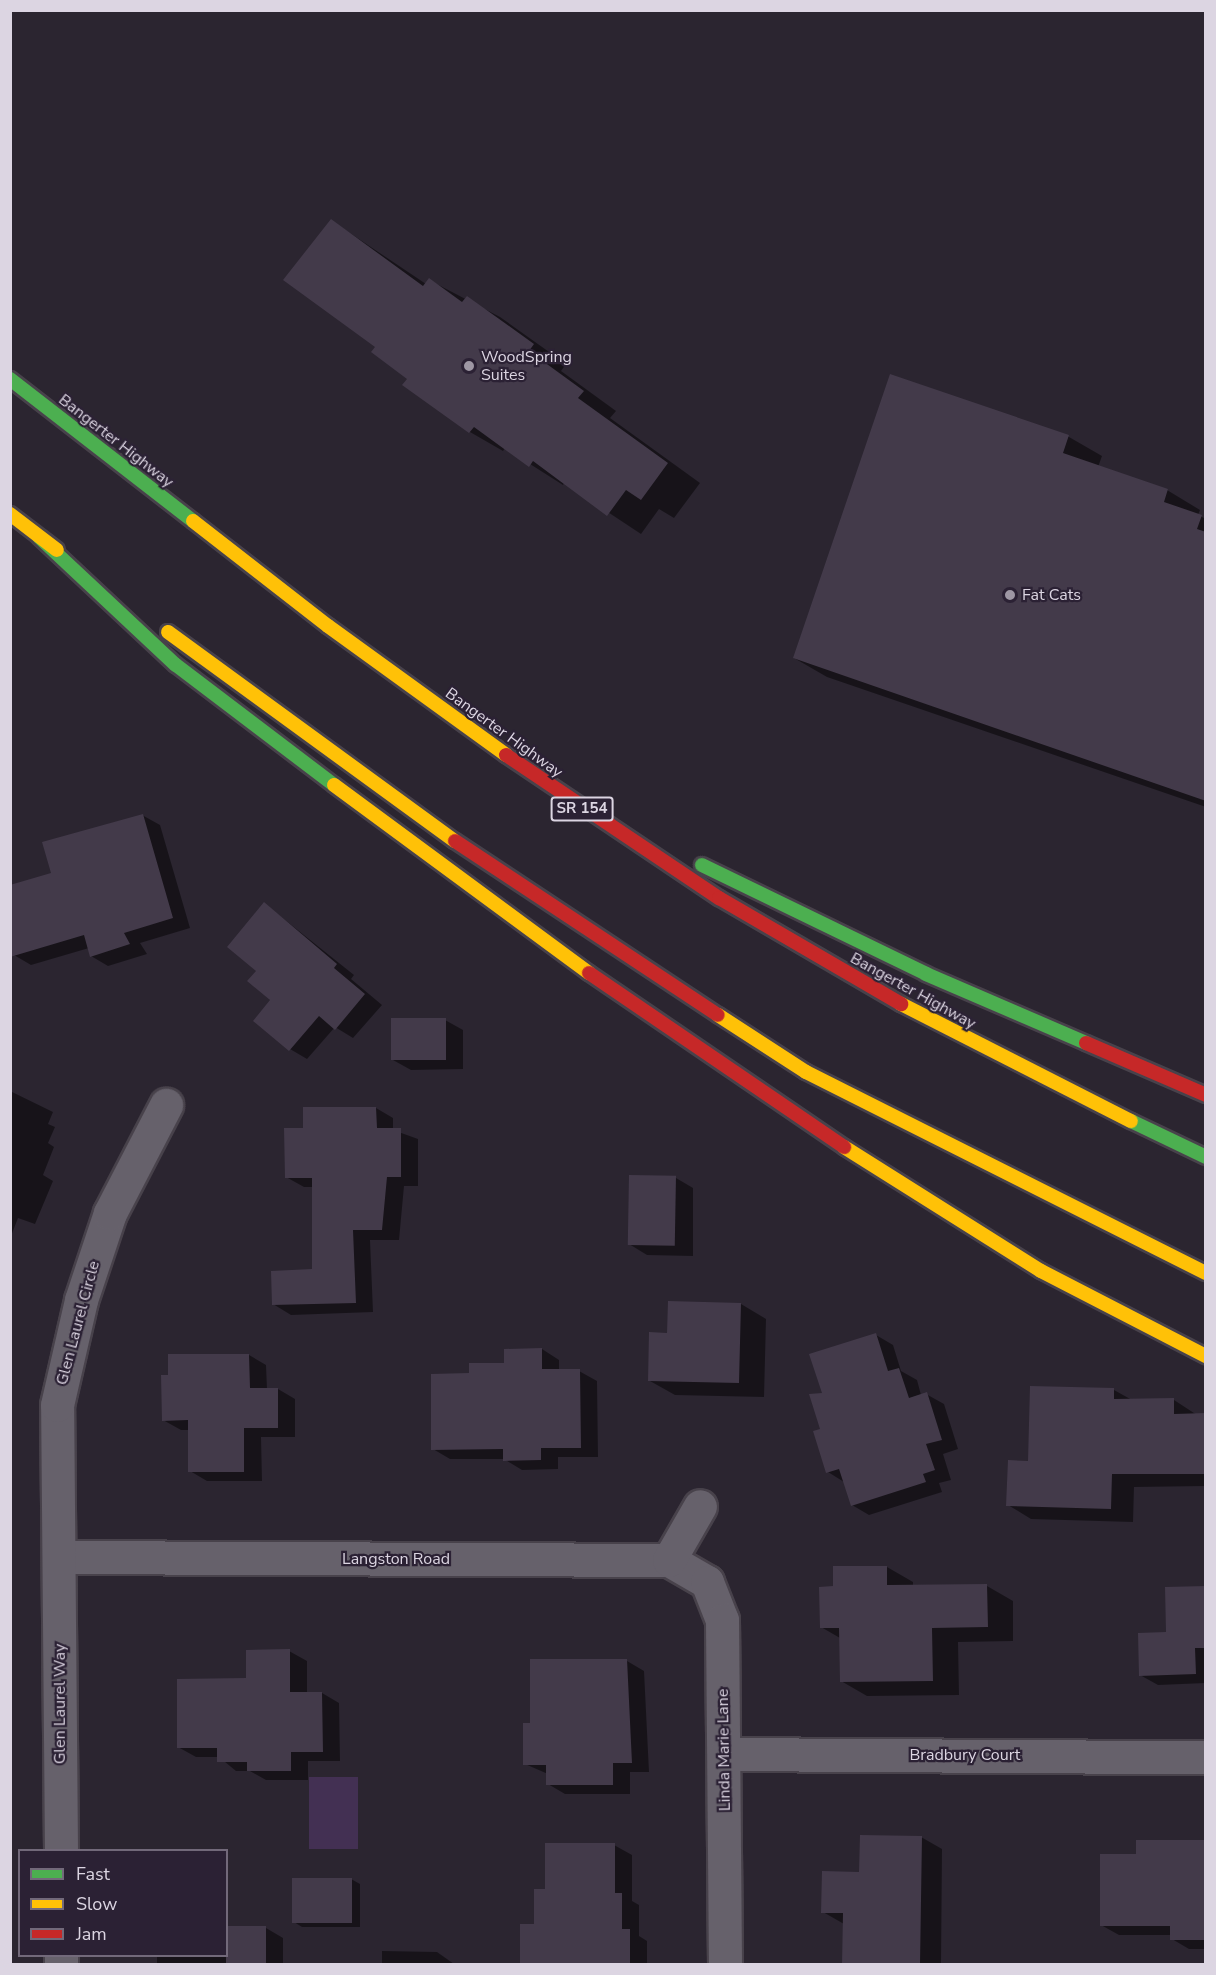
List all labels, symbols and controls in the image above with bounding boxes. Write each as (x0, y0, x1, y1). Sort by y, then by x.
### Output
place label: WoodSpring Suites (481, 347, 572, 385)
marker: WoodSpring Suites (462, 359, 476, 373)
street label: Bangerter Highway (55, 390, 177, 492)
place label: Fat Cats (1022, 585, 1081, 605)
marker: Fat Cats (1003, 588, 1017, 602)
street label: Bangerter Highway (442, 684, 566, 782)
road number: SR 154 (550, 797, 614, 821)
street label: Bangerter Highway (847, 949, 979, 1033)
street label: Glen Laurel Circle (52, 1259, 104, 1387)
street label: Langston Road (342, 1549, 450, 1569)
street label: Glen Laurel Way (50, 1644, 70, 1764)
street label: Linda Marie Lane (713, 1689, 735, 1811)
street label: Bradbury Court (910, 1745, 1020, 1765)
legend (18, 1849, 228, 1957)
text: Fast (76, 1862, 110, 1886)
text: Slow (76, 1892, 117, 1916)
text: Jam (76, 1922, 107, 1946)

